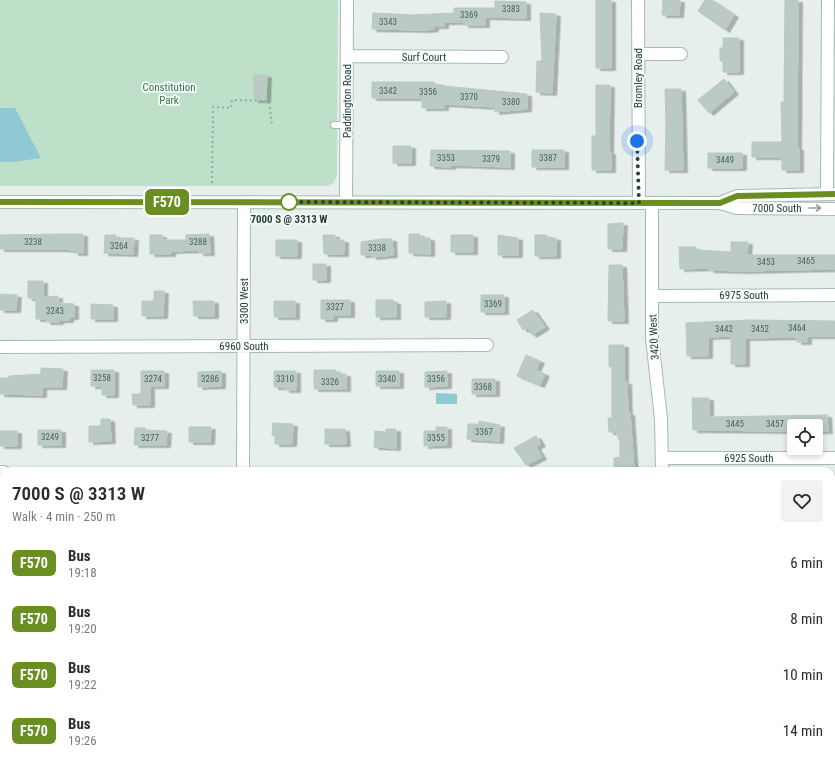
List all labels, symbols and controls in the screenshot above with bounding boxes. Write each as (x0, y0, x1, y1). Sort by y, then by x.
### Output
house number: 3383 (502, 4, 520, 14)
house number: 3369 (460, 10, 478, 20)
house number: 3343 (379, 17, 397, 27)
street label: Bromley Road (632, 48, 645, 108)
street label: Surf Court (402, 51, 446, 64)
street label: Paddington Road (341, 64, 354, 138)
park label: Constitution Park (142, 81, 196, 107)
house number: 3342 (379, 86, 397, 96)
house number: 3356 (419, 87, 437, 97)
house number: 3370 (460, 92, 478, 102)
house number: 3380 (502, 97, 520, 107)
your location (627, 131, 647, 151)
house number: 3353 (437, 153, 455, 163)
house number: 3387 (539, 153, 557, 163)
house number: 3379 (482, 154, 500, 164)
house number: 3449 (716, 155, 734, 165)
line badge: F570 (139, 189, 195, 215)
marker: 7000 S @ 3313 W (280, 193, 298, 211)
text: F570 (153, 194, 181, 210)
street label: 7000 South (752, 202, 802, 215)
one-way arrow (808, 204, 821, 212)
place label: 7000 S @ 3313 W (250, 213, 328, 226)
house number: 3238 (24, 237, 42, 247)
house number: 3288 (189, 237, 207, 247)
house number: 3264 (110, 241, 128, 251)
house number: 3338 (368, 243, 386, 253)
house number: 3465 (797, 256, 815, 266)
house number: 3453 (757, 257, 775, 267)
street label: 3300 West (238, 278, 251, 324)
street label: 6975 South (719, 289, 769, 302)
house number: 3369 (484, 299, 502, 309)
house number: 3327 (326, 302, 344, 312)
house number: 3243 (46, 306, 64, 316)
street label: 3420 West (646, 314, 662, 360)
house number: 3464 (788, 323, 806, 333)
house number: 3442 (715, 324, 733, 334)
house number: 3452 (751, 324, 769, 334)
street label: 6960 South (219, 340, 269, 353)
house number: 3258 (93, 373, 111, 383)
house number: 3274 (144, 374, 162, 384)
house number: 3286 (201, 374, 219, 384)
house number: 3310 (276, 374, 294, 384)
house number: 3340 (378, 374, 396, 384)
house number: 3356 (427, 374, 445, 384)
house number: 3326 (321, 377, 339, 387)
house number: 3368 (474, 382, 492, 392)
house number: 3445 (726, 419, 744, 429)
house number: 3457 (766, 419, 784, 429)
map controls (787, 419, 823, 455)
button: locate (787, 419, 823, 455)
house number: 3367 (475, 427, 493, 437)
house number: 3249 (41, 432, 59, 442)
house number: 3277 (141, 433, 159, 443)
house number: 3355 (427, 433, 445, 443)
street label: 6925 South (724, 452, 774, 465)
button: heart (781, 480, 823, 522)
text: 7000 S @ 3313 W (12, 482, 145, 505)
text: Walk · 4 min · 250 m (12, 509, 116, 524)
text: Bus (68, 547, 91, 565)
text: 6 min (790, 554, 823, 572)
text: F570 (20, 555, 48, 571)
text: 19:18 (68, 565, 97, 580)
text: Bus (68, 603, 91, 621)
text: 8 min (790, 610, 823, 628)
text: F570 (20, 611, 48, 627)
text: 19:20 (68, 621, 97, 636)
text: Bus (68, 659, 91, 677)
text: 10 min (783, 666, 823, 684)
text: F570 (20, 667, 48, 683)
text: 19:22 (68, 677, 97, 692)
text: Bus (68, 715, 91, 733)
text: 14 min (783, 722, 823, 740)
text: F570 (20, 723, 48, 739)
text: 19:26 (68, 733, 97, 748)

